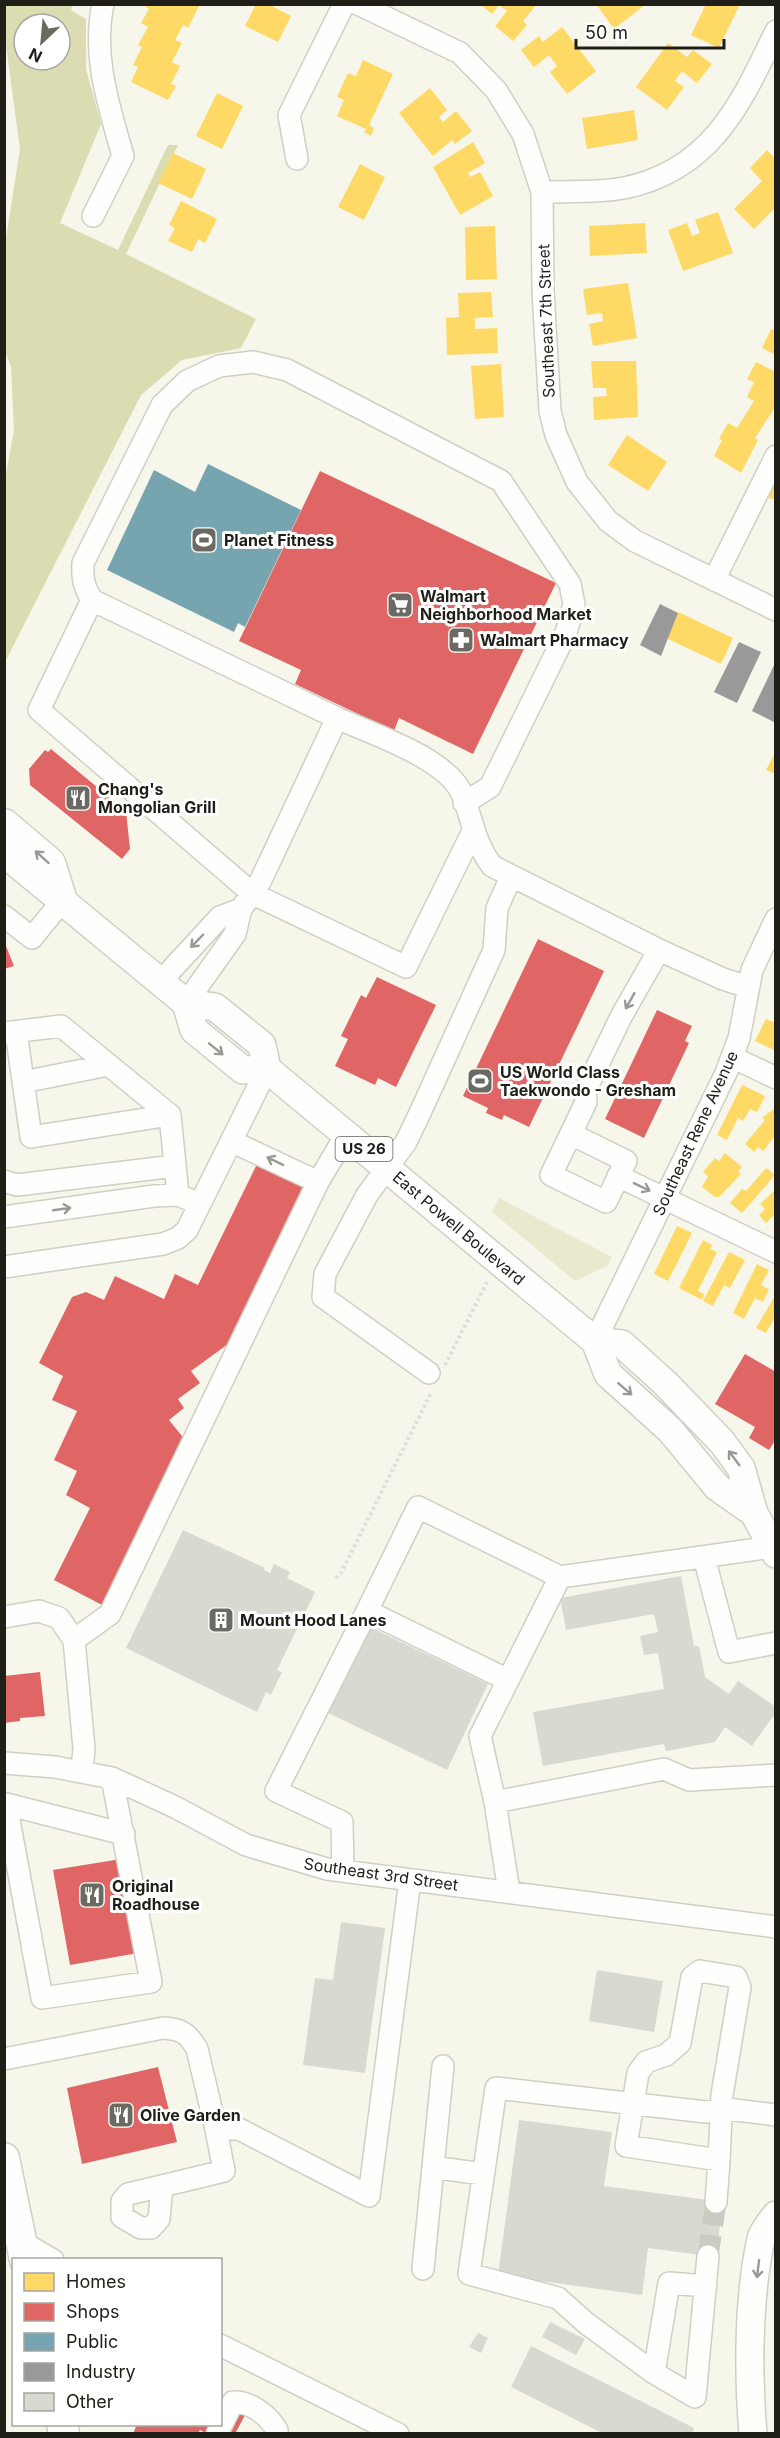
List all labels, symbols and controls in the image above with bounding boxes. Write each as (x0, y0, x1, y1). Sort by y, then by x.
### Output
north arrow (12, 12, 72, 72)
scale bar (576, 12, 724, 50)
text: 50 m (585, 22, 628, 43)
text: N (26, 44, 45, 67)
street label: Southeast 7th Street (533, 244, 559, 398)
sports icon: Planet Fitness (189, 525, 219, 555)
place label: Planet Fitness (224, 530, 334, 550)
place label: Walmart Neighborhood Market (420, 586, 592, 624)
supermarket icon: Walmart Neighborhood Market (385, 590, 415, 620)
pharmacy icon: Walmart Pharmacy (446, 625, 476, 655)
place label: Walmart Pharmacy (480, 630, 629, 650)
place label: Chang's Mongolian Grill (98, 779, 216, 817)
restaurant icon: Chang's Mongolian Grill (63, 783, 93, 813)
one-way arrow (35, 850, 50, 864)
one-way arrow (190, 933, 204, 948)
one-way arrow (624, 992, 636, 1009)
one-way arrow (208, 1042, 224, 1055)
street label: Southeast Rene Avenue (648, 1047, 742, 1219)
place label: US World Class Taekwondo - Gresham (500, 1062, 676, 1100)
sports icon: US World Class Taekwondo - Gresham (465, 1066, 495, 1096)
road number: US 26 (336, 1137, 392, 1161)
one-way arrow (266, 1155, 284, 1167)
street label: East Powell Boulevard (389, 1167, 529, 1289)
one-way arrow (632, 1182, 650, 1194)
one-way arrow (52, 1203, 72, 1214)
one-way arrow (617, 1382, 632, 1396)
one-way arrow (728, 1451, 741, 1467)
building icon: Mount Hood Lanes (206, 1605, 236, 1635)
place label: Mount Hood Lanes (240, 1610, 387, 1630)
street label: Southeast 3rd Street (302, 1853, 460, 1895)
place label: Original Roadhouse (112, 1876, 200, 1914)
restaurant icon: Original Roadhouse (77, 1880, 107, 1910)
restaurant icon: Olive Garden (106, 2100, 136, 2130)
place label: Olive Garden (140, 2105, 241, 2125)
legend (12, 2258, 222, 2426)
one-way arrow (752, 2259, 763, 2278)
text: Homes (66, 2271, 126, 2292)
text: Shops (66, 2301, 120, 2322)
text: Public (66, 2331, 118, 2352)
text: Industry (66, 2361, 136, 2382)
text: Other (66, 2391, 114, 2412)

